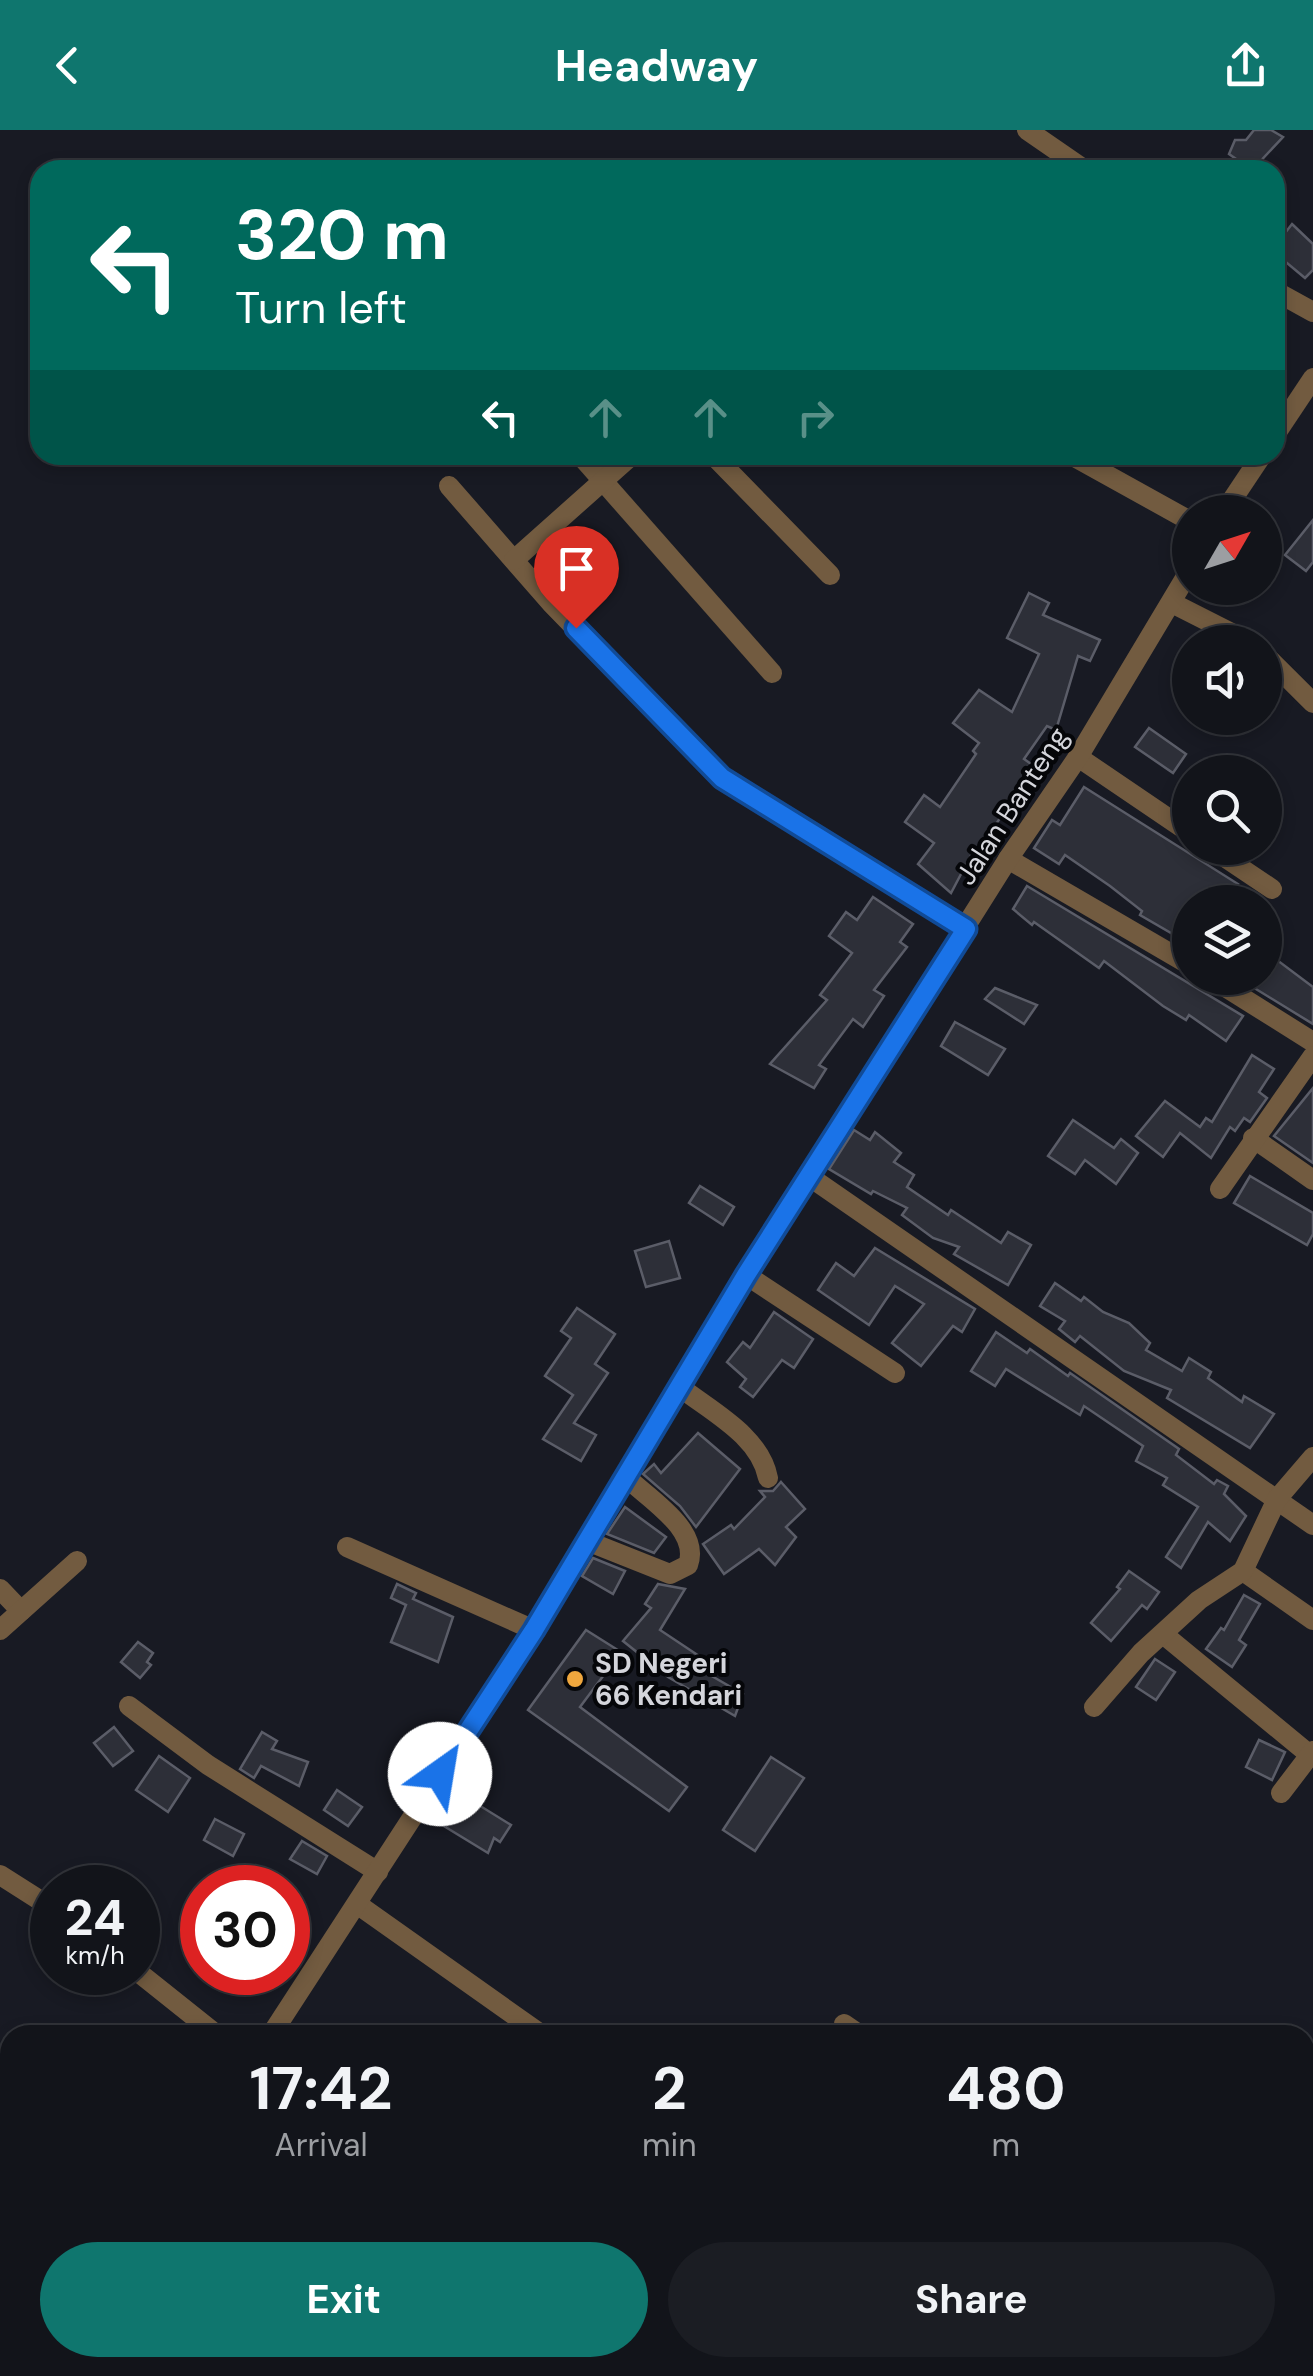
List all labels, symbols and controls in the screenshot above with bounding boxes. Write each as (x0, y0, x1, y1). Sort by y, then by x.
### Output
text: Headway (555, 36, 758, 95)
icon: back (40, 38, 95, 93)
icon: share (1218, 38, 1273, 93)
text: 320 m (235, 190, 449, 281)
icon: left (70, 200, 200, 330)
text: Turn left (235, 278, 407, 337)
icon: left (473, 390, 528, 445)
icon: ahead (578, 390, 633, 445)
icon: ahead (683, 390, 738, 445)
icon: right (788, 390, 843, 445)
north arrow (1172, 495, 1282, 605)
map controls (1172, 495, 1282, 995)
pin (534, 526, 619, 629)
icon: arrive (549, 541, 604, 596)
button: sound (1172, 625, 1282, 735)
street label: Jalan Banteng (947, 720, 1077, 892)
button: search (1172, 755, 1282, 865)
button: layers (1172, 885, 1282, 995)
place label: SD Negeri 66 Kendari (595, 1645, 742, 1714)
marker: SD Negeri 66 Kendari (564, 1668, 586, 1690)
position arrow (388, 1722, 492, 1826)
speed limit sign: 30 (180, 1865, 310, 1995)
text: 24 (65, 1885, 126, 1951)
text: km/h (65, 1939, 125, 1972)
text: 17:42 (250, 2049, 392, 2128)
text: 2 (652, 2049, 687, 2128)
text: 480 (946, 2049, 1065, 2128)
text: Arrival (274, 2124, 368, 2166)
text: min (642, 2124, 697, 2166)
text: m (992, 2124, 1020, 2166)
button: Exit (40, 2242, 648, 2357)
button: Share (668, 2242, 1275, 2357)

